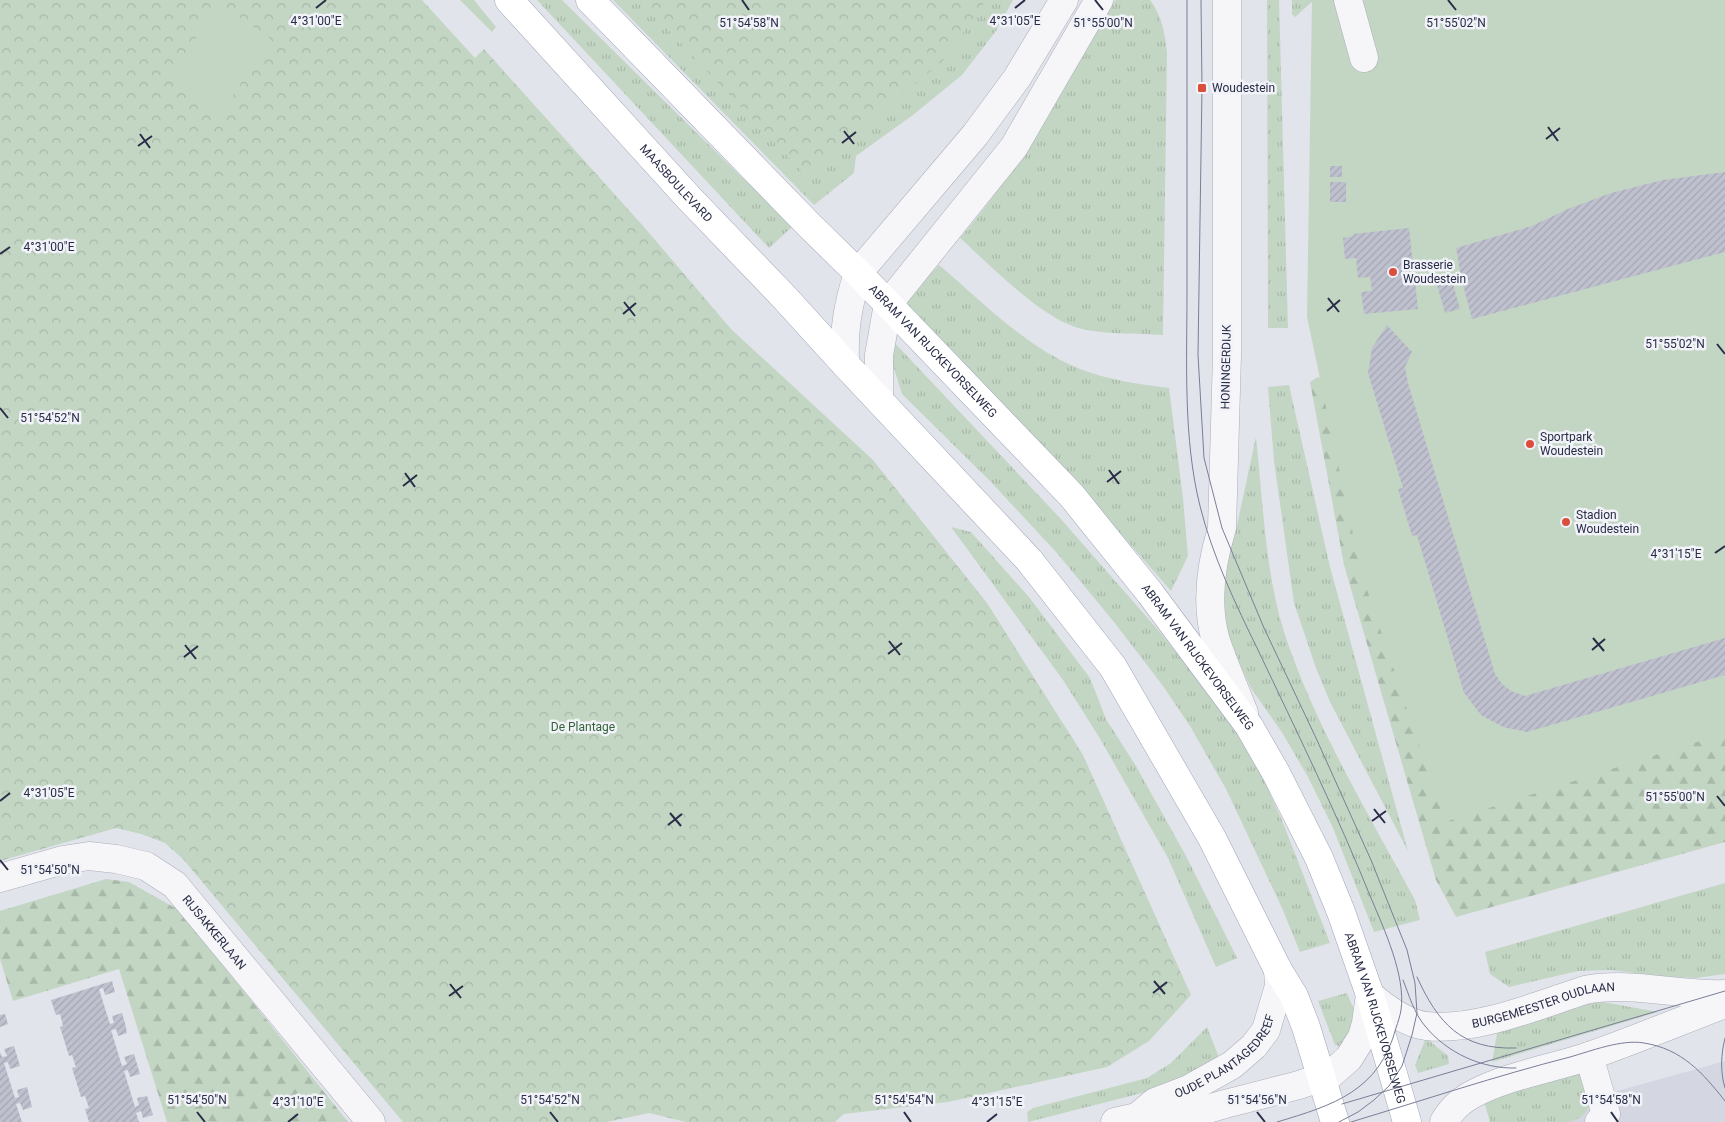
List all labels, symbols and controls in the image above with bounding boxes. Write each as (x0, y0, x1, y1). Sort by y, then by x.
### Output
text: 4°31'00"E (291, 14, 342, 28)
text: 4°31'05"E (990, 14, 1041, 28)
text: 51°54'58"N (719, 16, 779, 30)
text: 51°55'00"N (1073, 16, 1133, 30)
text: 51°55'02"N (1426, 16, 1486, 30)
place label: Woudestein (1212, 81, 1275, 95)
marker: Woudestein (1196, 82, 1208, 94)
street label: MAASBOULEVARD (637, 142, 715, 225)
text: 4°31'00"E (24, 240, 75, 254)
place label: Brasserie Woudestein (1403, 258, 1466, 286)
marker: Brasserie Woudestein (1387, 266, 1399, 278)
street label: ABRAM VAN RIJCKEVORSELWEG (866, 282, 1000, 420)
street label: HONINGERDIJK (1218, 324, 1234, 410)
text: 51°55'02"N (1645, 337, 1705, 351)
text: 51°54'52"N (20, 411, 80, 425)
place label: Sportpark Woudestein (1540, 430, 1603, 458)
marker: Sportpark Woudestein (1524, 438, 1536, 450)
place label: Stadion Woudestein (1576, 508, 1639, 536)
marker: Stadion Woudestein (1560, 516, 1572, 528)
text: 4°31'15"E (1651, 547, 1702, 561)
street label: ABRAM VAN RIJCKEVORSELWEG (1139, 581, 1257, 733)
park label: De Plantage (551, 720, 615, 734)
text: 4°31'05"E (24, 786, 75, 800)
text: 51°55'00"N (1645, 790, 1705, 804)
text: 51°54'50"N (20, 863, 80, 877)
street label: RIJSAKKERLAAN (179, 892, 249, 972)
street label: ABRAM VAN RIJCKEVORSELWEG (1342, 930, 1408, 1105)
street label: BURGEMEESTER OUDLAAN (1471, 980, 1615, 1031)
street label: OUDE PLANTAGEDREEF (1173, 1012, 1277, 1101)
text: 51°54'50"N (167, 1093, 227, 1107)
text: 51°54'52"N (520, 1093, 580, 1107)
text: 51°54'54"N (874, 1093, 934, 1107)
text: 51°54'56"N (1227, 1093, 1287, 1107)
text: 51°54'58"N (1581, 1093, 1641, 1107)
text: 4°31'10"E (273, 1095, 324, 1109)
text: 4°31'15"E (972, 1095, 1023, 1109)

